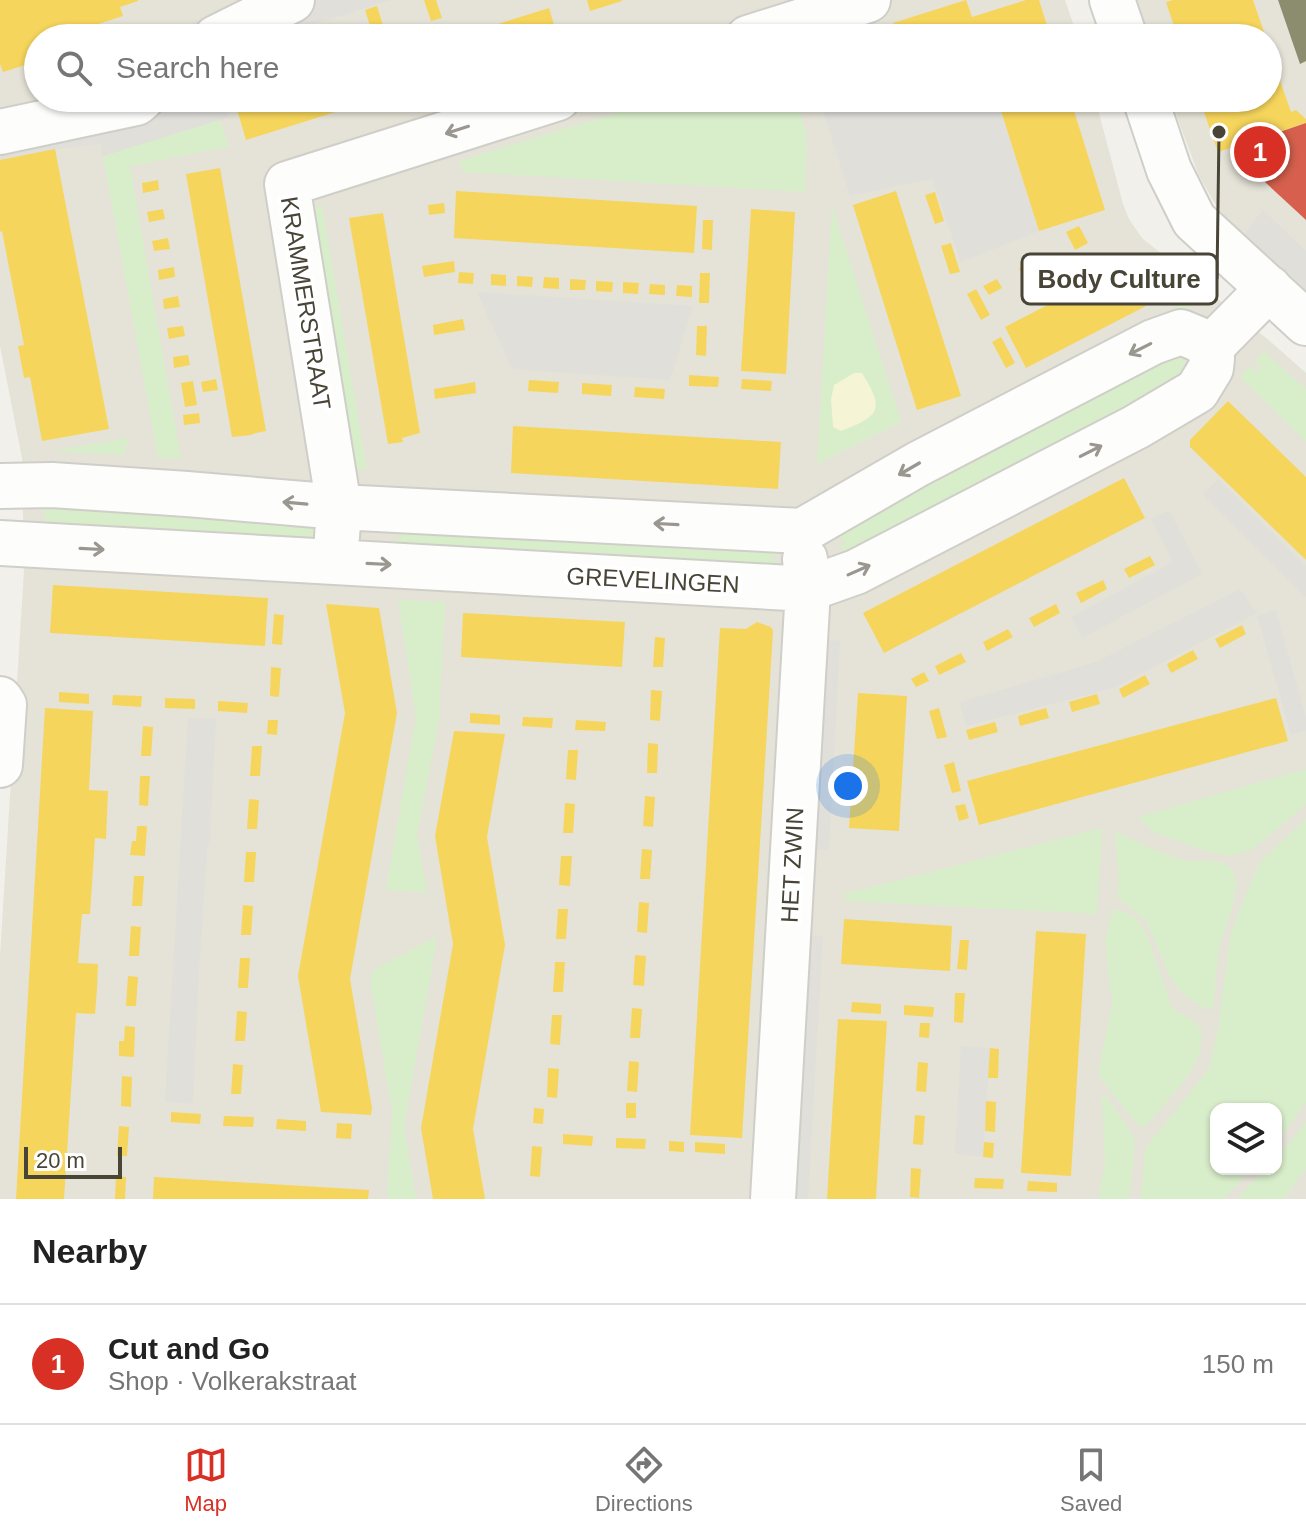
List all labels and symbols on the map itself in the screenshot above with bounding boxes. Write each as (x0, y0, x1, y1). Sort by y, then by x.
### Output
pin: 1 (1234, 122, 1286, 182)
one-way arrow (445, 123, 471, 138)
street label: KRAMMERSTRAAT (276, 194, 336, 412)
callout: Body Culture (1022, 254, 1217, 304)
text: Body Culture (1037, 264, 1201, 294)
one-way arrow (1128, 341, 1152, 357)
one-way arrow (1078, 443, 1102, 458)
one-way arrow (898, 461, 921, 477)
one-way arrow (282, 496, 309, 511)
one-way arrow (653, 516, 680, 531)
one-way arrow (78, 541, 105, 556)
one-way arrow (366, 557, 392, 572)
one-way arrow (846, 561, 871, 576)
street label: GREVELINGEN (566, 562, 740, 598)
your location (828, 766, 868, 806)
street label: HET ZWIN (775, 807, 809, 923)
scale bar (24, 1143, 122, 1179)

